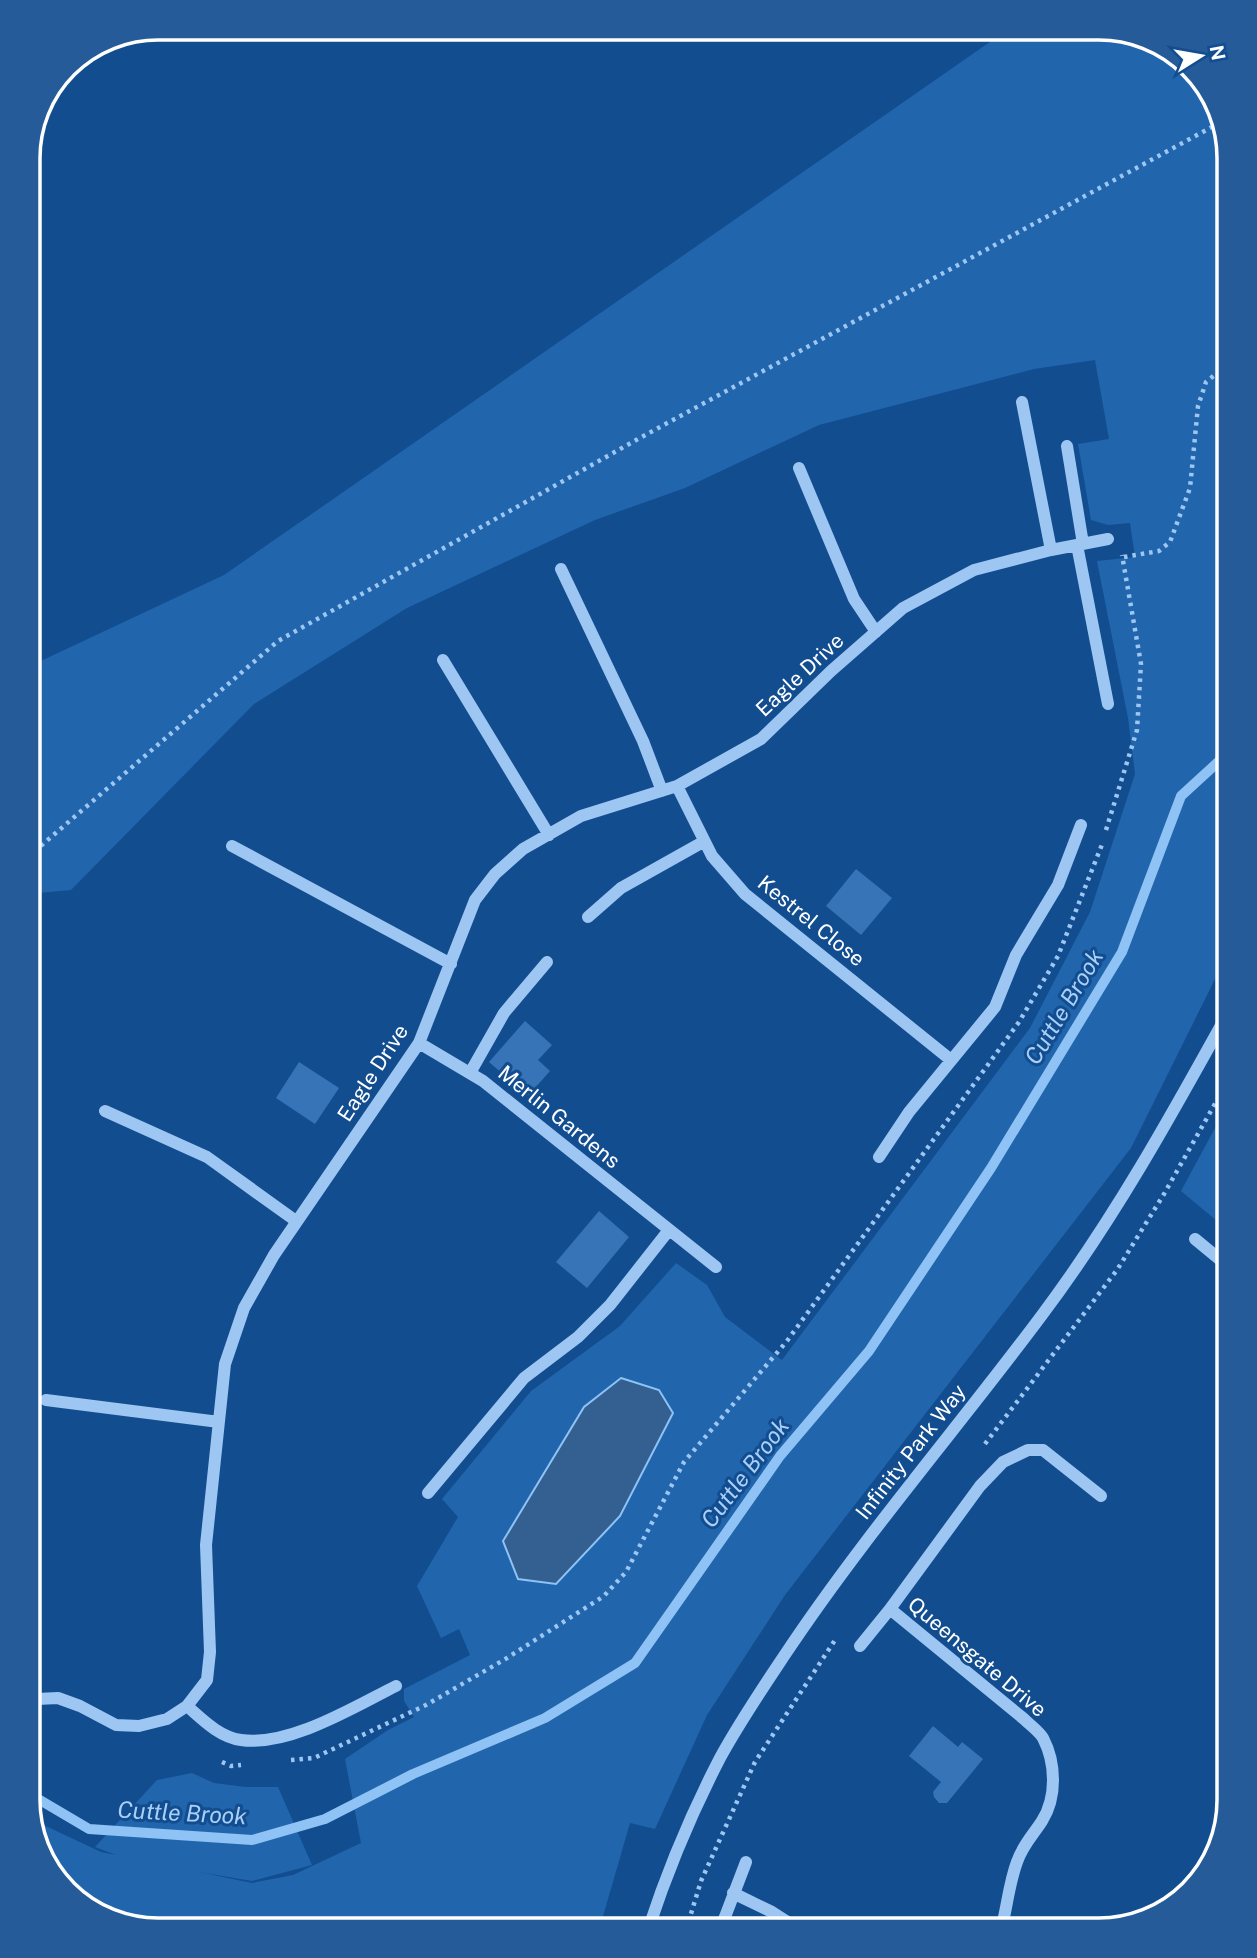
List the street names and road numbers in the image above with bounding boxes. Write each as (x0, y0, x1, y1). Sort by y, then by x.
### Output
street label: Eagle Drive (751, 628, 849, 721)
street label: Kestrel Close (753, 870, 870, 971)
street label: Eagle Drive (332, 1020, 413, 1126)
street label: Merlin Gardens (493, 1060, 625, 1173)
street label: Infinity Park Way (850, 1379, 971, 1524)
street label: Queensgate Drive (903, 1591, 1052, 1722)

